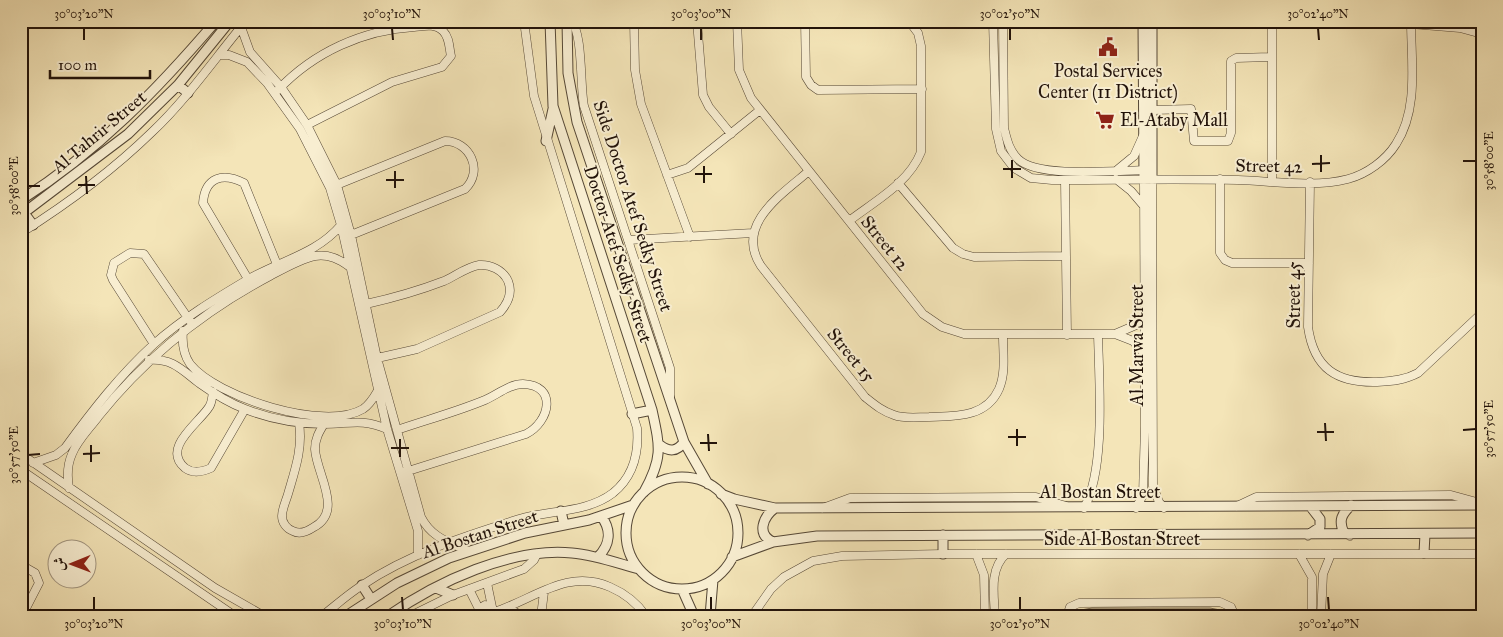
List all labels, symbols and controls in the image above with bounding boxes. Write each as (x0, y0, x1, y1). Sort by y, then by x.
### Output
text: 30°03'20"N (54, 7, 114, 21)
text: 30°03'10"N (363, 7, 421, 21)
text: 30°03'00"N (671, 7, 731, 21)
text: 30°02'50"N (980, 7, 1040, 21)
text: 30°02'40"N (1287, 7, 1349, 21)
public building icon: Postal Services Center (11 District) (1097, 36, 1119, 58)
scale bar (50, 48, 150, 80)
text: 100 m (58, 56, 98, 74)
place label: Postal Services Center (11 District) (1038, 60, 1178, 104)
street label: Al Tahrir Street (46, 86, 151, 179)
street label: Side Doctor Atef Sedky Street (589, 98, 677, 314)
supermarket icon: El-Ataby Mall (1094, 109, 1116, 131)
place label: El-Ataby Mall (1120, 109, 1228, 131)
text: 30°58'00"E (1482, 131, 1496, 191)
street label: Street 42 (1235, 154, 1303, 178)
text: 30°58'00"E (7, 156, 21, 216)
street label: Doctor Atef Sedky Street (579, 163, 657, 345)
street label: Street 12 (856, 211, 914, 275)
street label: Street 45 (1283, 261, 1305, 329)
street label: Al Marwa Street (1126, 283, 1148, 407)
street label: Street 15 (822, 323, 880, 387)
text: 30°57'50"E (1482, 400, 1496, 458)
text: 30°57'50"E (7, 426, 21, 484)
street label: Al Bostan Street (1039, 481, 1161, 503)
street label: Al Bostan Street (418, 505, 541, 563)
street label: Side Al Bostan Street (1044, 528, 1201, 550)
north arrow (48, 540, 98, 590)
text: ش (51, 557, 68, 571)
text: 30°03'20"N (64, 617, 124, 631)
text: 30°03'10"N (374, 617, 432, 631)
text: 30°03'00"N (681, 617, 741, 631)
text: 30°02'50"N (990, 617, 1050, 631)
text: 30°02'40"N (1298, 617, 1360, 631)

